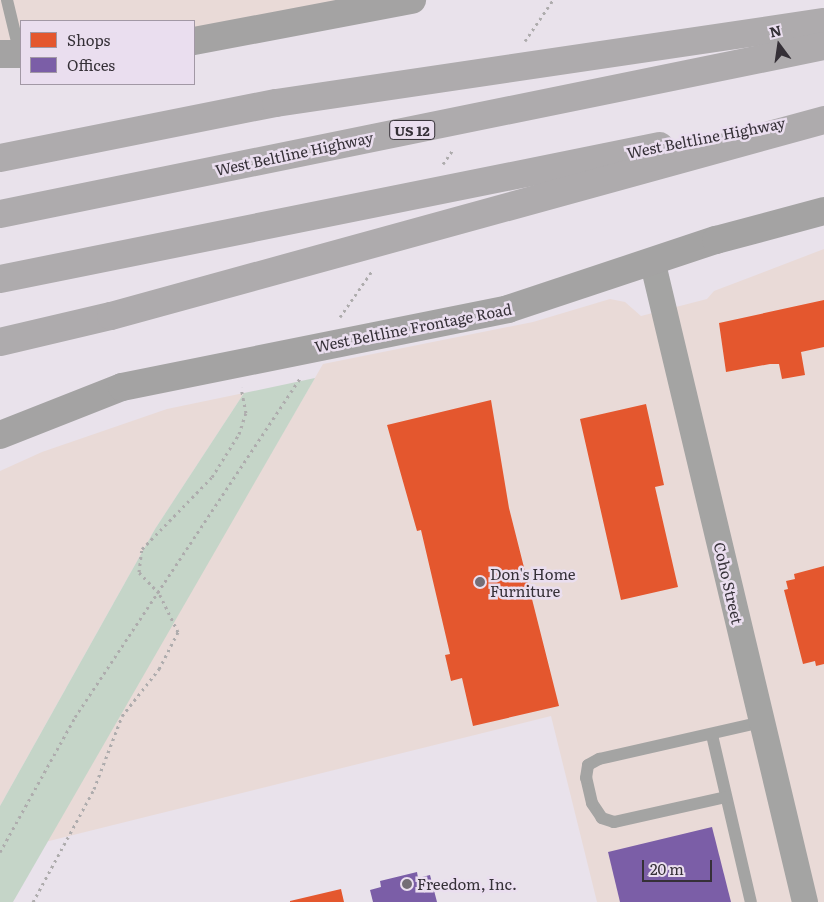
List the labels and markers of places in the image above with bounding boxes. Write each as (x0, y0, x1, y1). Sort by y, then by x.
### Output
place label: Don's Home Furniture (490, 564, 576, 599)
marker: Don's Home Furniture (474, 576, 486, 588)
place label: Freedom, Inc. (417, 875, 517, 893)
marker: Freedom, Inc. (401, 878, 413, 890)

